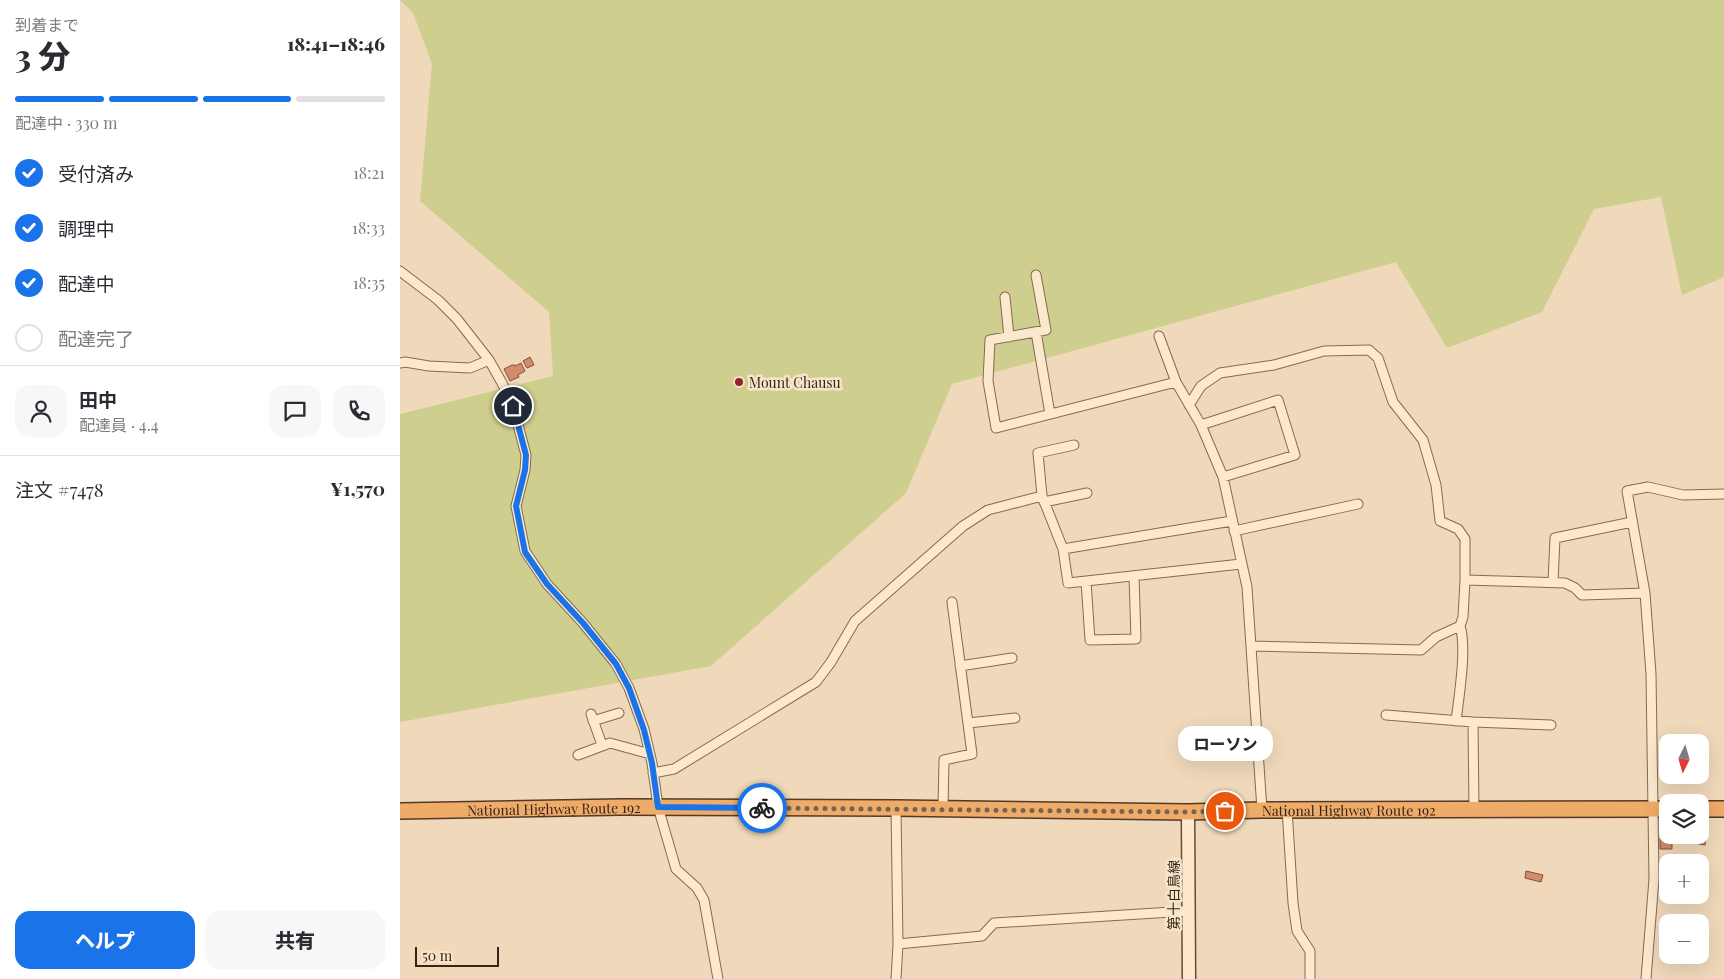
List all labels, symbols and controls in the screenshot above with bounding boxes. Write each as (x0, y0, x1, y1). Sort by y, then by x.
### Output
text: 到着まで (15, 14, 79, 35)
text: 18:41–18:46 (287, 30, 385, 56)
text: 3 分 (15, 33, 70, 76)
text: 配達中 · 330 m (15, 112, 117, 133)
icon: check (15, 159, 43, 187)
text: 受付済み (58, 160, 134, 186)
text: 18:21 (353, 162, 385, 183)
icon: check (15, 214, 43, 242)
text: 調理中 (58, 215, 115, 241)
text: 18:33 (352, 217, 385, 238)
icon: check (15, 269, 43, 297)
text: 配達中 (58, 270, 115, 296)
text: 18:35 (353, 272, 385, 293)
text: 配達完了 (58, 325, 134, 351)
place label: Mount Chausu (749, 373, 841, 392)
marker: Mount Chausu (733, 376, 745, 388)
button: person (15, 385, 67, 437)
button: chat (269, 385, 321, 437)
button: phone (333, 385, 385, 437)
pin (492, 385, 534, 427)
text: 田中 (79, 386, 117, 412)
icon: home (499, 392, 527, 420)
text: 配達員 · 4.4 (79, 414, 159, 435)
text: ¥1,570 (330, 475, 385, 501)
text: 注文 #7478 (15, 476, 104, 502)
callout: ローソン (1178, 726, 1272, 761)
text: ローソン (1193, 733, 1258, 754)
north arrow (1659, 734, 1709, 784)
map controls (1659, 734, 1709, 964)
courier (737, 783, 787, 833)
pin (1204, 790, 1246, 832)
icon: bike (748, 794, 776, 822)
button: layers (1659, 794, 1709, 844)
street label: National Highway Route 192 (467, 797, 641, 819)
icon: bag (1211, 797, 1239, 825)
street label: National Highway Route 192 (1262, 800, 1436, 819)
button: + (1659, 854, 1709, 904)
street label: 第十白鳥線 (1164, 860, 1183, 930)
button: ヘルプ (15, 911, 195, 969)
button: 共有 (205, 911, 385, 969)
button: − (1659, 914, 1709, 964)
scale bar (415, 944, 499, 967)
text: 50 m (422, 946, 452, 965)

